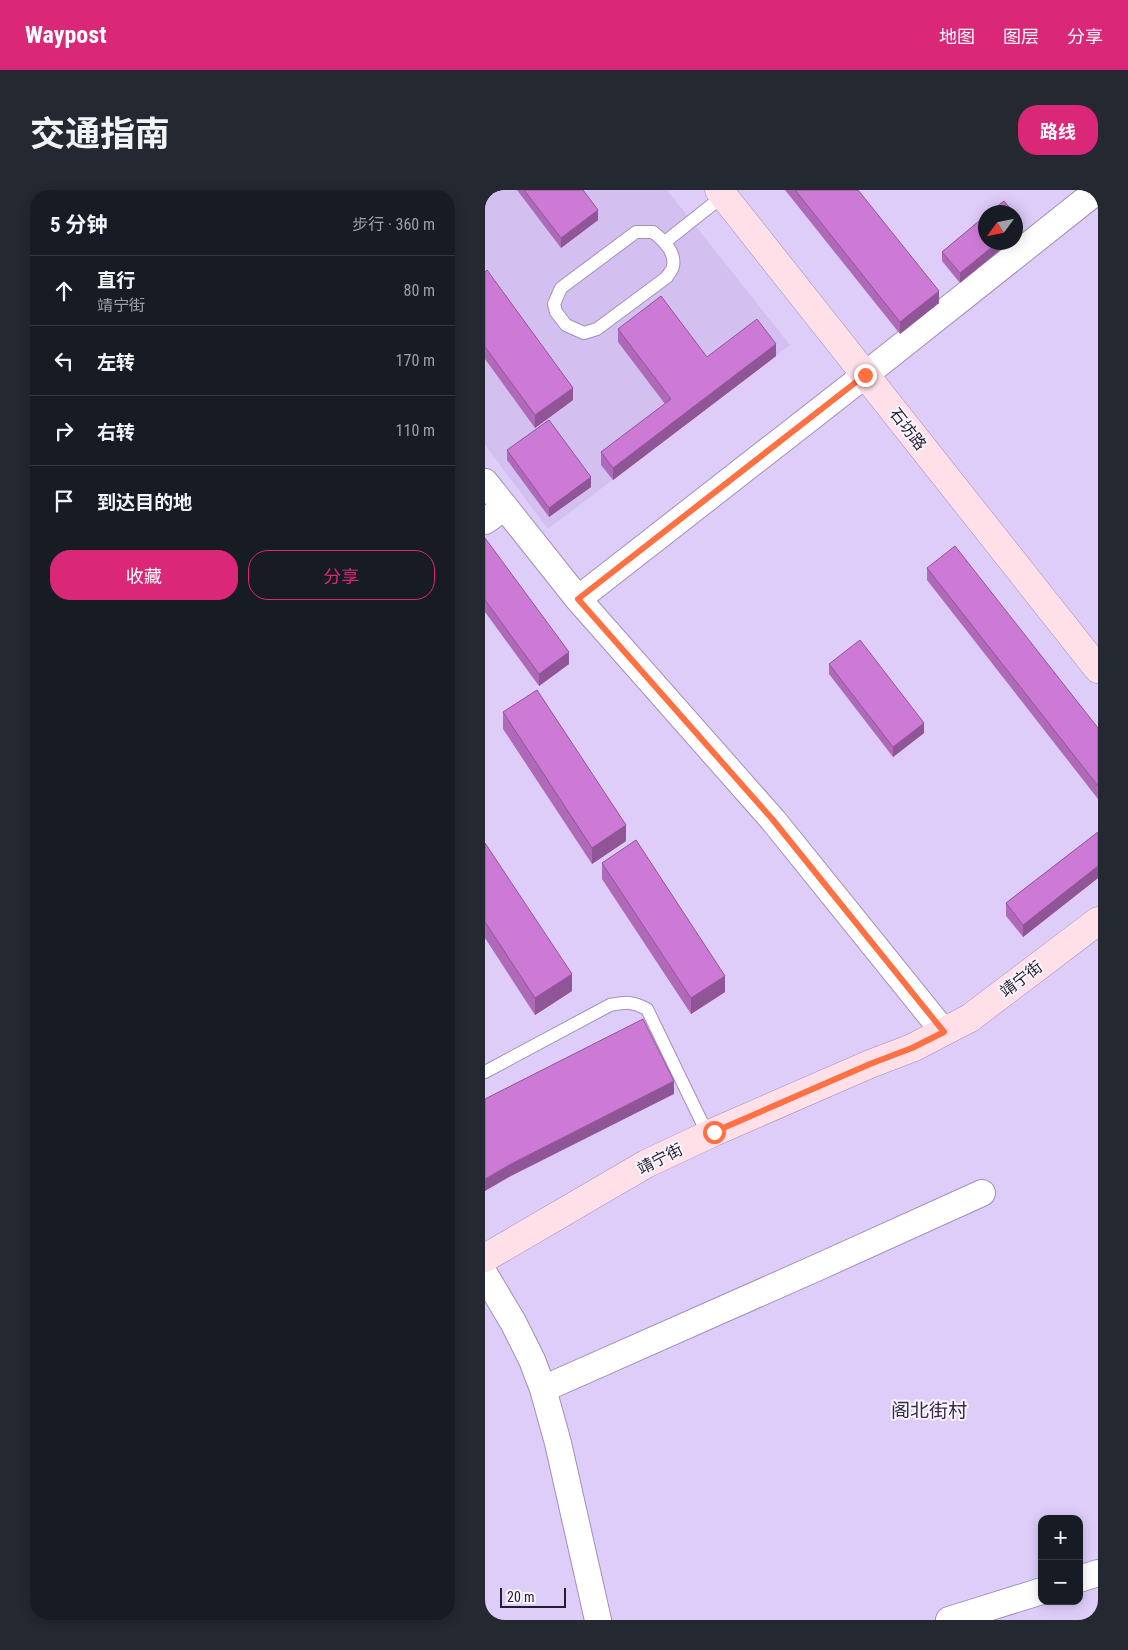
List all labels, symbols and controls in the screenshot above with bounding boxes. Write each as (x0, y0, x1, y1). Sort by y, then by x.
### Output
text: Waypost (25, 21, 107, 49)
text: 地图 (939, 26, 975, 47)
text: 图层 (1003, 26, 1039, 47)
text: 分享 (1067, 26, 1103, 47)
button: 路线 (1018, 105, 1098, 155)
text: 交通指南 (30, 114, 170, 155)
north arrow (978, 205, 1023, 250)
text: 5 分钟 (50, 213, 107, 237)
text: 步行 · 360 m (352, 215, 435, 234)
text: 直行 (97, 269, 135, 292)
icon: ahead (50, 277, 78, 305)
text: 80 m (403, 281, 435, 300)
text: 靖宁街 (97, 296, 145, 315)
icon: left (50, 347, 78, 375)
text: 左转 (97, 351, 135, 374)
text: 170 m (396, 351, 435, 370)
route end (854, 364, 877, 387)
street label: 石坊路 (886, 404, 930, 454)
icon: right (50, 417, 78, 445)
text: 右转 (97, 421, 135, 444)
text: 110 m (396, 421, 435, 440)
icon: arrive (50, 487, 78, 515)
text: 到达目的地 (97, 491, 192, 514)
button: 收藏 (50, 550, 238, 600)
button: 分享 (248, 550, 435, 600)
street label: 靖宁街 (996, 957, 1046, 1001)
route start (703, 1121, 726, 1144)
street label: 靖宁街 (634, 1140, 686, 1178)
district label: 阁北街村 (891, 1399, 967, 1422)
map controls (1038, 1515, 1083, 1605)
button: + (1038, 1515, 1083, 1560)
button: − (1038, 1560, 1083, 1605)
scale bar (500, 1585, 566, 1608)
text: 20 m (507, 1589, 535, 1605)

